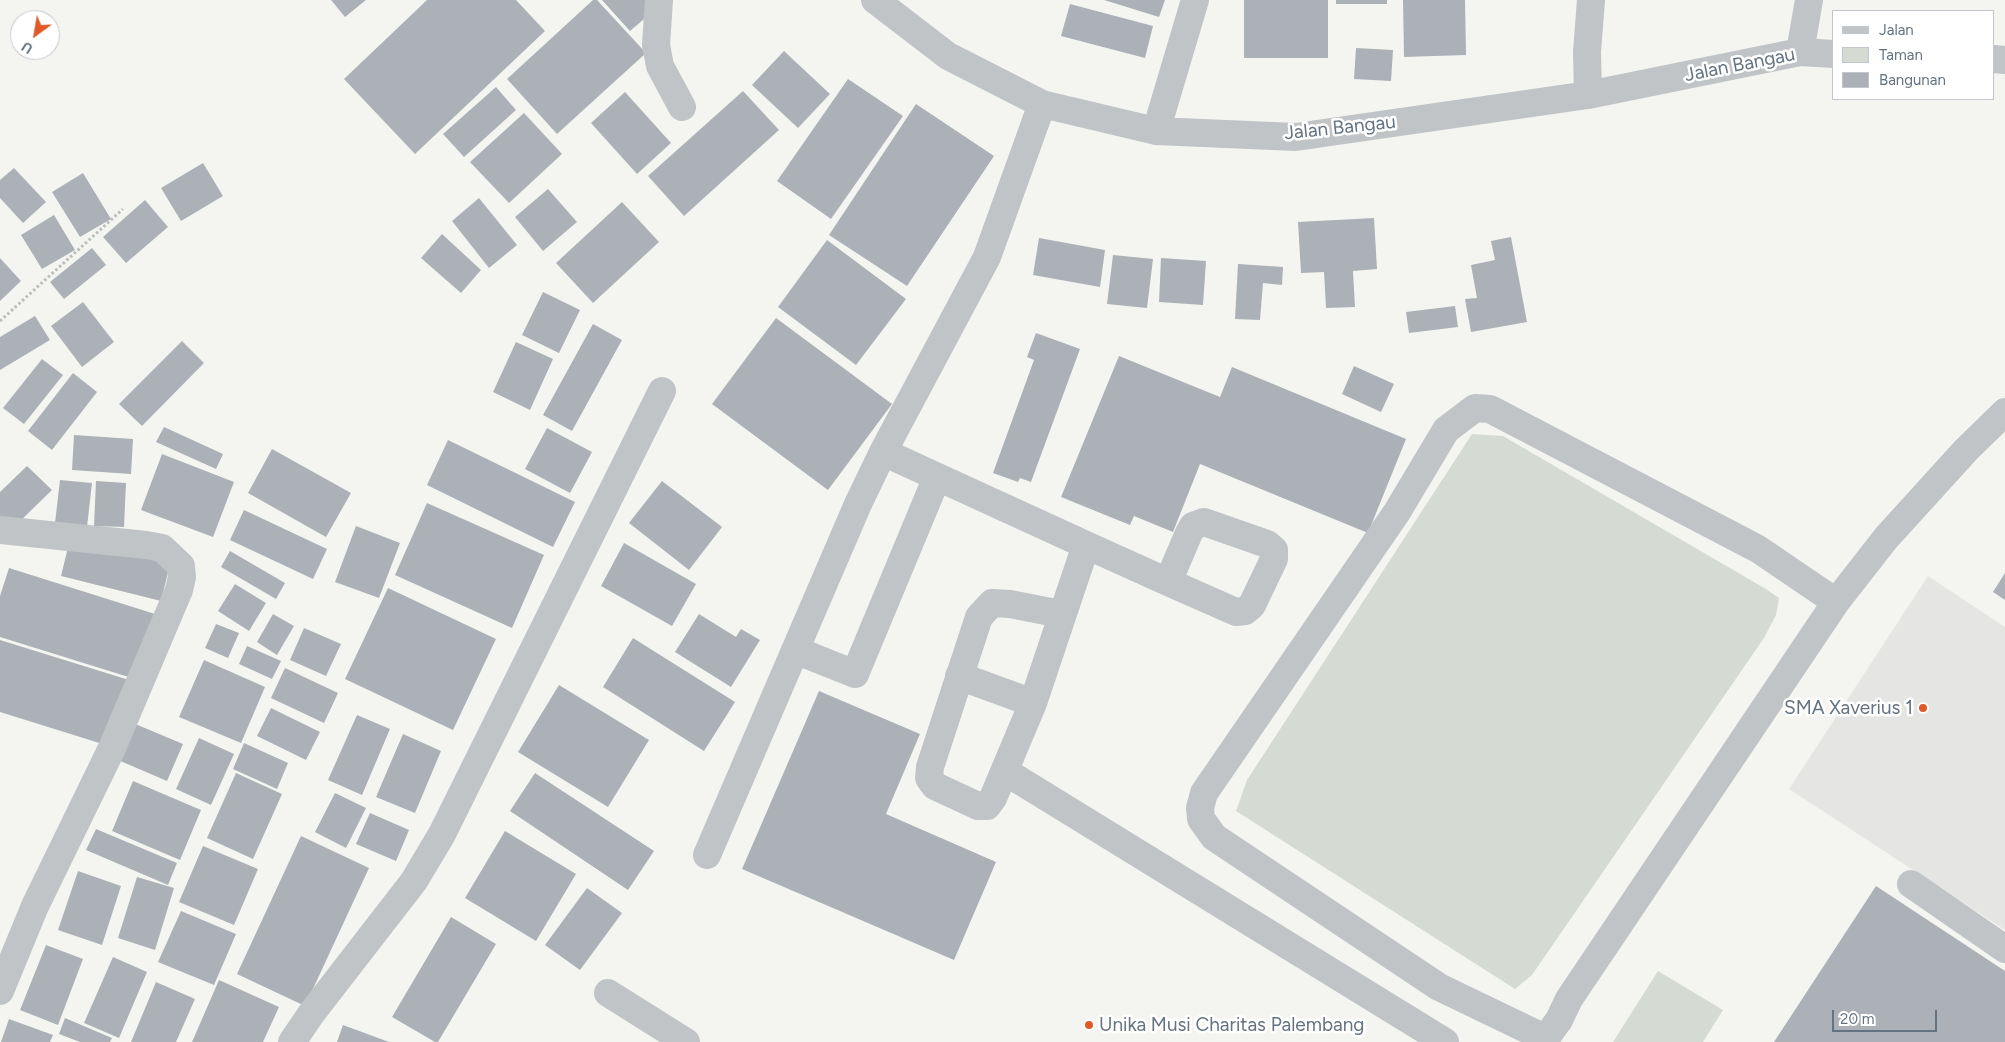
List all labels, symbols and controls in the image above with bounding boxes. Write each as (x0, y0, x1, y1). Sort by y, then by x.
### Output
north arrow (10, 10, 60, 60)
legend (1832, 10, 1995, 100)
text: Jalan (1879, 21, 1914, 39)
text: U (19, 37, 36, 57)
street label: Jalan Bangau (1683, 43, 1797, 87)
text: Taman (1879, 46, 1923, 64)
text: Bangunan (1879, 71, 1946, 89)
street label: Jalan Bangau (1283, 111, 1397, 145)
place label: SMA Xaverius 1 (1784, 697, 1913, 719)
marker: SMA Xaverius 1 (1917, 702, 1929, 714)
scale bar (1835, 1000, 1940, 1032)
text: 20 m (1840, 1010, 1874, 1028)
place label: Unika Musi Charitas Palembang (1099, 1014, 1364, 1036)
marker: Unika Musi Charitas Palembang (1083, 1019, 1095, 1031)

